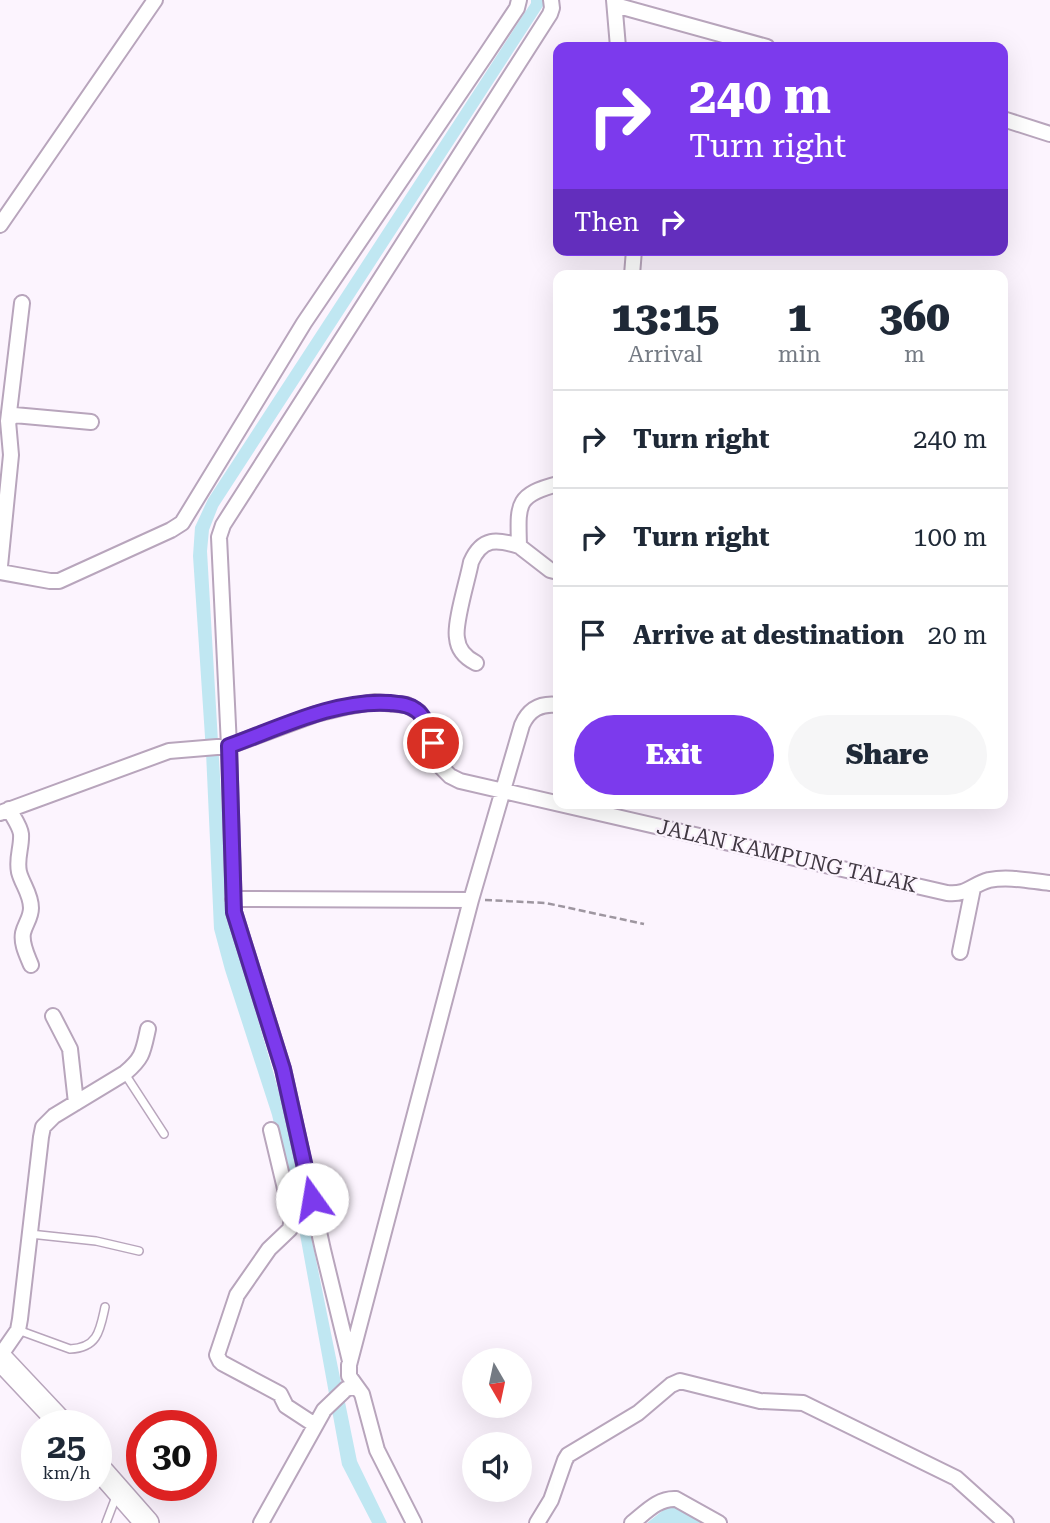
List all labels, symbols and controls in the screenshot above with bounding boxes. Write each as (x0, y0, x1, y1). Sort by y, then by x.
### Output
text: 240 m (689, 68, 831, 125)
icon: right (574, 70, 665, 161)
text: Turn right (689, 127, 846, 165)
icon: right (653, 203, 691, 241)
text: Then (574, 207, 639, 237)
text: 13:15 (611, 292, 719, 341)
text: 1 (787, 292, 811, 341)
text: 360 (879, 292, 950, 341)
text: Arrival (628, 341, 703, 368)
text: min (778, 341, 821, 368)
text: m (904, 341, 925, 368)
icon: right (574, 420, 612, 458)
text: Turn right (633, 424, 769, 454)
text: 240 m (913, 424, 987, 454)
icon: right (574, 518, 612, 556)
text: Turn right (633, 522, 769, 552)
text: 100 m (913, 522, 987, 552)
icon: arrive (574, 616, 612, 654)
text: Arrive at destination (633, 620, 904, 650)
text: 20 m (928, 620, 987, 650)
pin (403, 713, 463, 773)
button: Exit (574, 715, 774, 795)
button: Share (788, 715, 987, 795)
icon: arrive (414, 724, 452, 762)
street label: JALAN KAMPUNG TALAK (655, 814, 919, 898)
position arrow (275, 1162, 349, 1236)
north arrow (462, 1348, 532, 1418)
map controls (462, 1348, 532, 1502)
speed limit sign: 30 (126, 1410, 217, 1501)
text: 25 (47, 1426, 86, 1467)
button: sound (462, 1432, 532, 1502)
text: km/h (42, 1462, 91, 1483)

